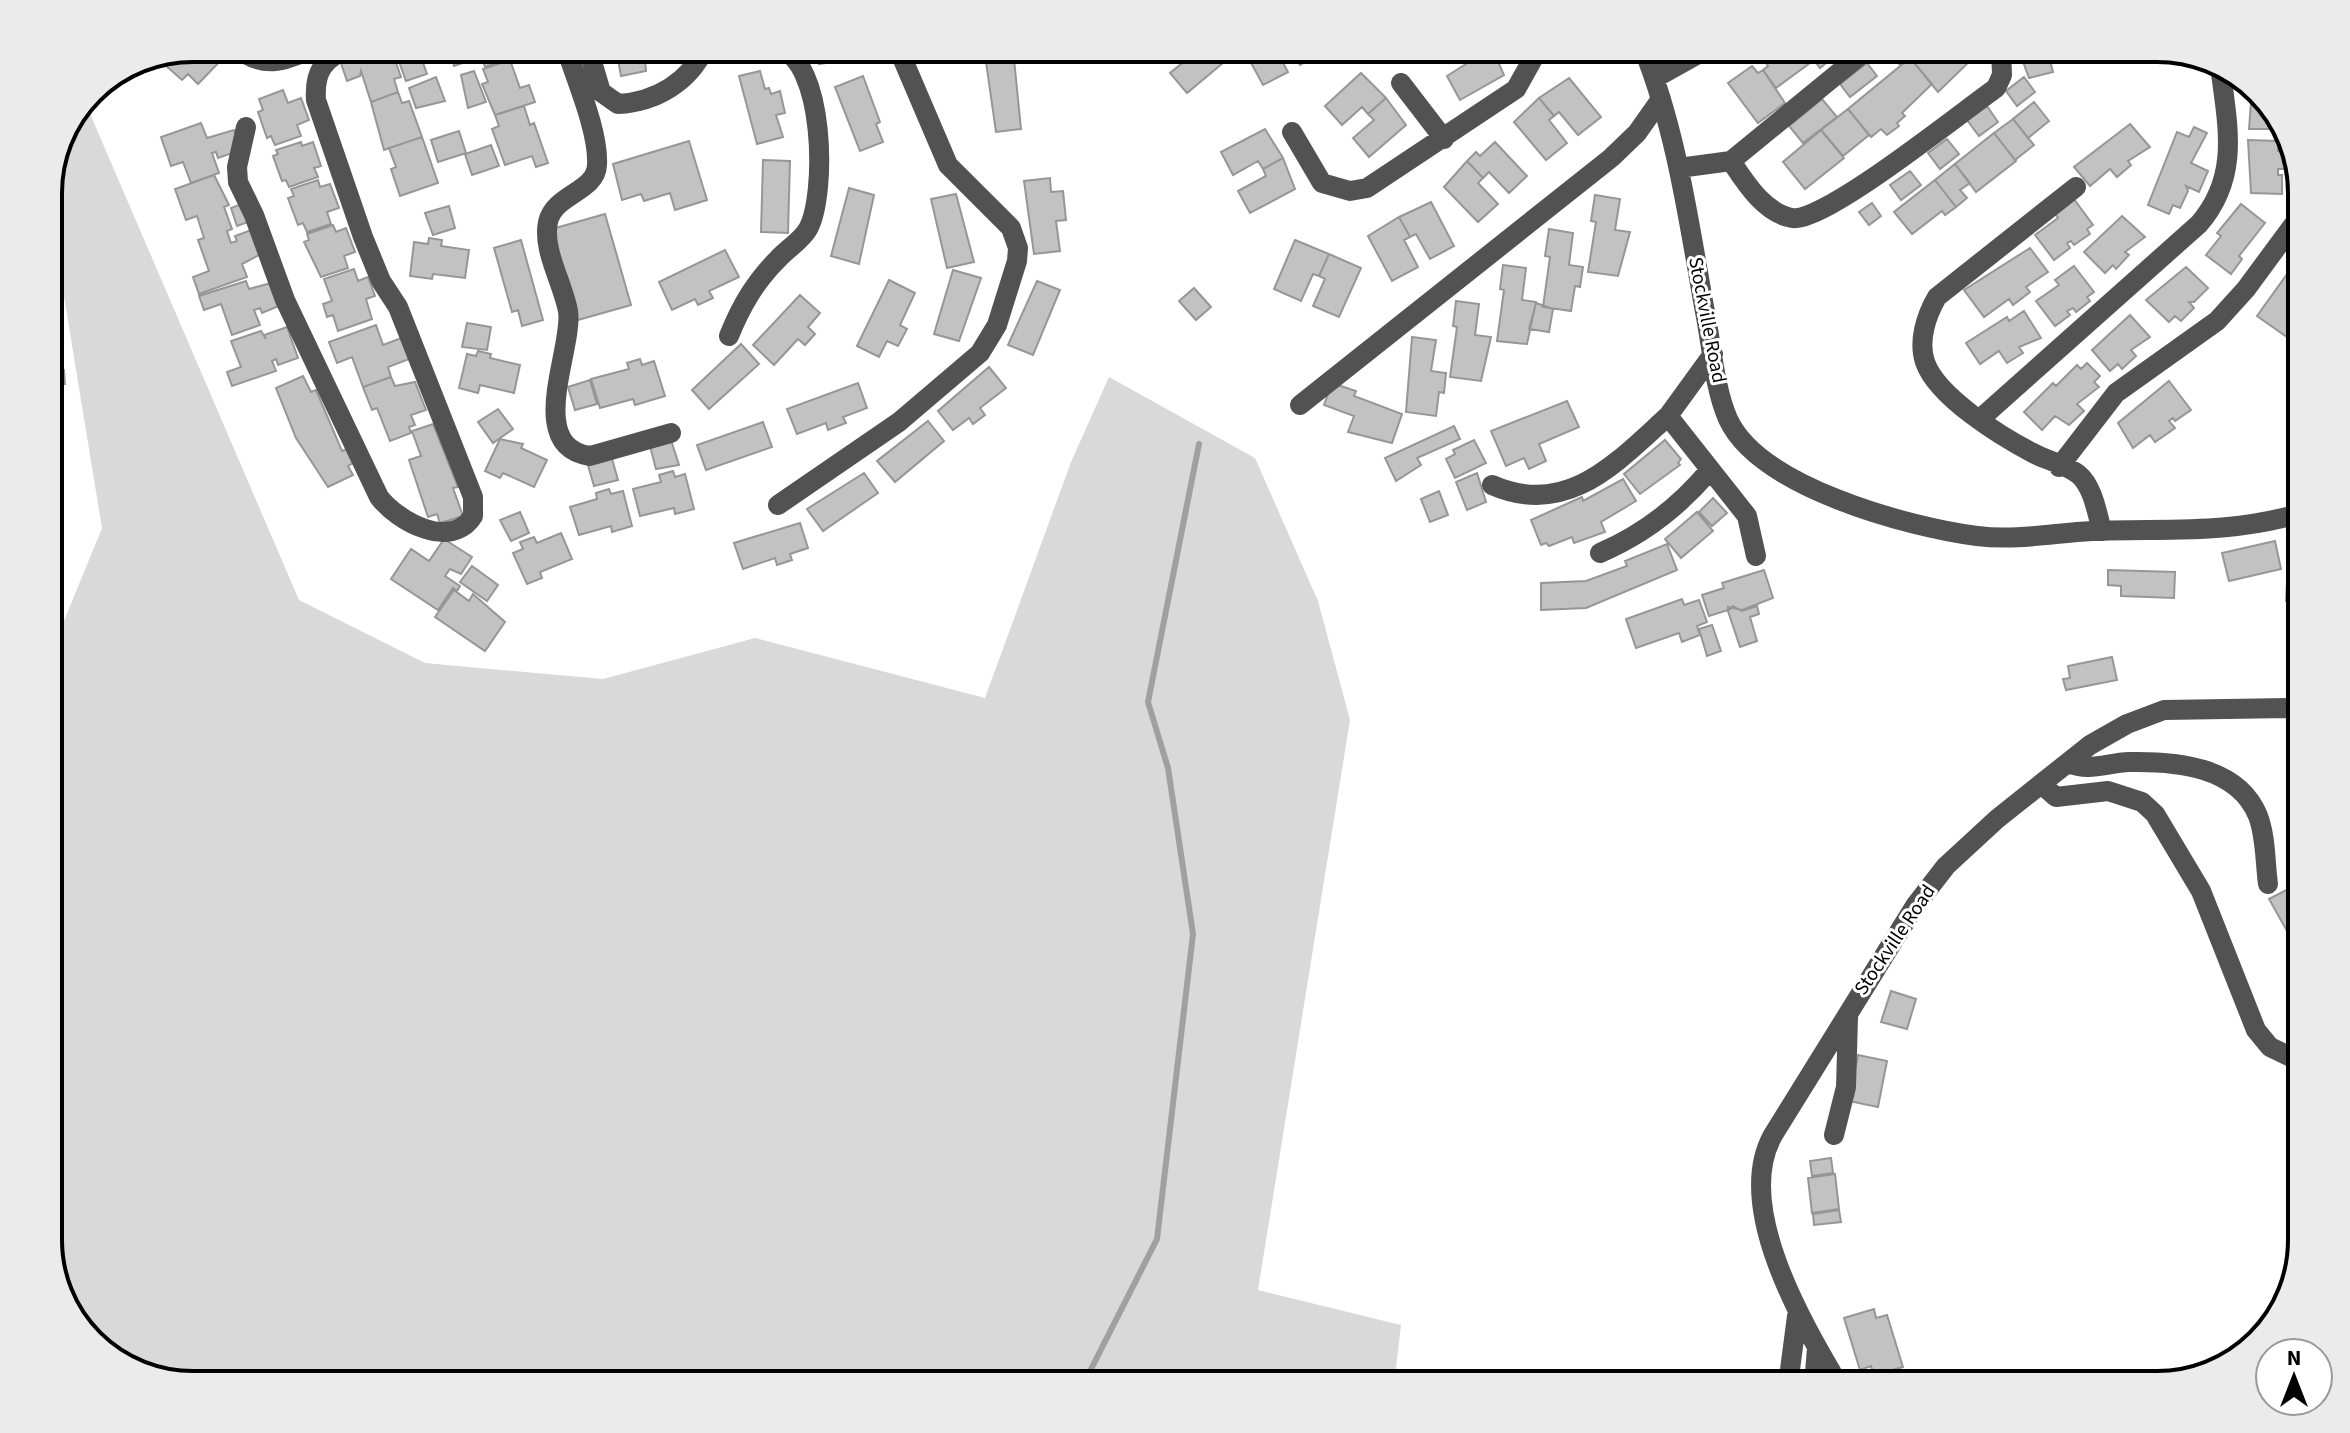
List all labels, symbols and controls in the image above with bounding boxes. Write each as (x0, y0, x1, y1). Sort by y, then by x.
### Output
street label: Stockville Road (1681, 255, 1733, 385)
street label: Stockville Road (1848, 879, 1942, 1001)
north arrow (2254, 1337, 2334, 1417)
text: N (2287, 1342, 2301, 1374)

